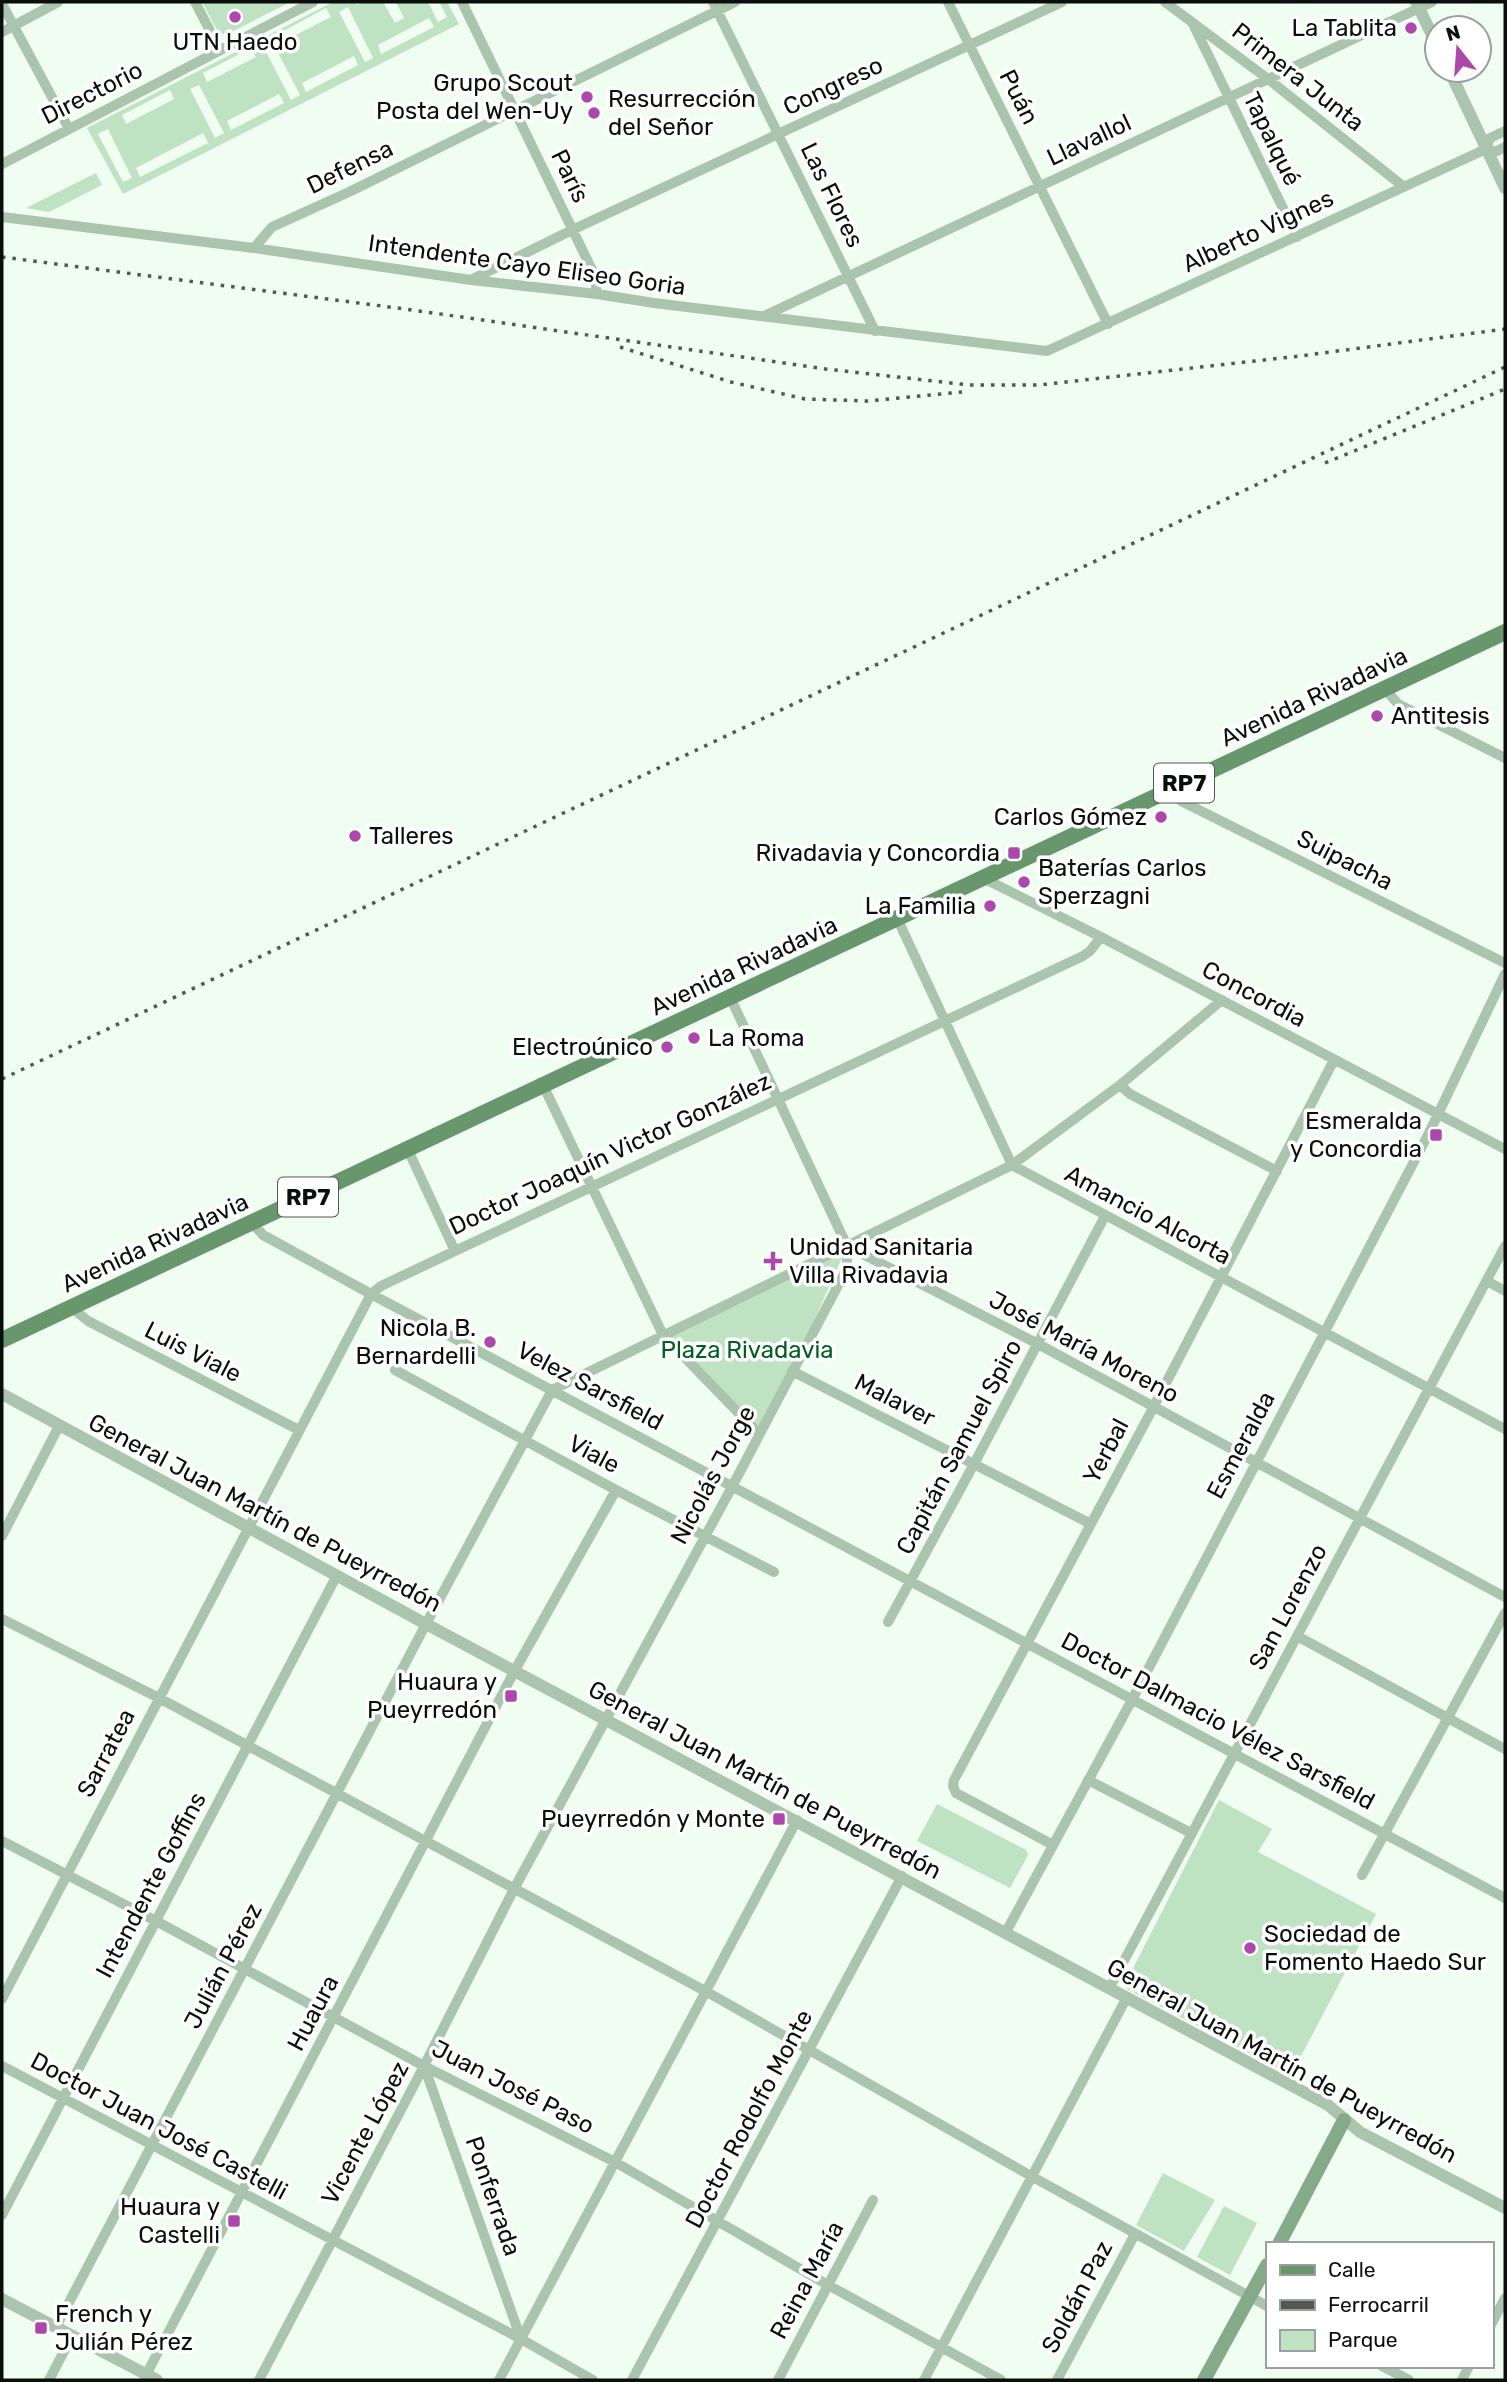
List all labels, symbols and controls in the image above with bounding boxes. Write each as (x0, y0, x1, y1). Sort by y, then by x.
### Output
marker: UTN Haedo (227, 9, 243, 25)
place label: La Tablita (1291, 14, 1397, 42)
north arrow (1423, 14, 1493, 84)
street label: Primera Junta (1226, 17, 1370, 137)
marker: La Tablita (1403, 20, 1419, 36)
text: N (1443, 20, 1463, 46)
place label: UTN Haedo (172, 28, 298, 56)
street label: Congreso (779, 51, 887, 121)
street label: Directorio (37, 56, 147, 130)
street label: Puán (993, 65, 1045, 129)
place label: Grupo Scout Posta del Wen-Uy (376, 69, 573, 125)
place label: Resurrección del Señor (608, 85, 756, 141)
street label: Tapalqué (1237, 88, 1307, 190)
marker: Grupo Scout Posta del Wen-Uy (579, 89, 595, 105)
marker: Resurrección del Señor (586, 105, 602, 121)
street label: Llavallol (1042, 108, 1136, 172)
street label: Defensa (302, 134, 398, 200)
street label: Las Flores (795, 138, 869, 252)
street label: París (545, 145, 595, 207)
street label: Alberto Vignes (1178, 184, 1338, 278)
street label: Intendente Cayo Eliseo Goria (366, 229, 688, 301)
street label: Avenida Rivadavia (1216, 641, 1412, 753)
place label: Antitesis (1391, 702, 1490, 730)
marker: Antitesis (1369, 708, 1385, 724)
road number: RP7 (1154, 764, 1214, 803)
place label: Carlos Gómez (994, 803, 1147, 831)
marker: Carlos Gómez (1153, 809, 1169, 825)
place label: Talleres (369, 822, 454, 850)
street label: Suipacha (1292, 824, 1398, 896)
marker: Talleres (347, 828, 363, 844)
place label: Rivadavia y Concordia (756, 839, 1000, 867)
marker: Rivadavia y Concordia (1006, 845, 1022, 861)
place label: Baterías Carlos Sperzagni (1038, 854, 1206, 910)
marker: Baterías Carlos Sperzagni (1016, 874, 1032, 890)
place label: La Familia (865, 892, 976, 920)
marker: La Familia (982, 898, 998, 914)
street label: Avenida Rivadavia (646, 910, 842, 1022)
street label: Concordia (1197, 955, 1311, 1033)
place label: La Roma (708, 1024, 805, 1052)
marker: La Roma (686, 1030, 702, 1046)
place label: Electroúnico (512, 1033, 653, 1061)
marker: Electroúnico (659, 1039, 675, 1055)
street label: Doctor Joaquín Victor González (445, 1067, 775, 1241)
place label: Esmeralda y Concordia (1290, 1107, 1422, 1163)
marker: Esmeralda y Concordia (1428, 1127, 1444, 1143)
street label: Amancio Alcorta (1060, 1159, 1236, 1271)
road number: RP7 (278, 1178, 338, 1216)
street label: Avenida Rivadavia (57, 1187, 253, 1299)
place label: Unidad Sanitaria Villa Rivadavia (789, 1233, 973, 1289)
marker: Unidad Sanitaria Villa Rivadavia (763, 1251, 783, 1271)
street label: José María Moreno (985, 1285, 1183, 1409)
place label: Nicola B. Bernardelli (356, 1314, 476, 1370)
street label: Luis Viale (140, 1316, 246, 1388)
marker: Nicola B. Bernardelli (482, 1334, 498, 1350)
street label: Capitán Samuel Spiro (890, 1335, 1028, 1559)
street label: Velez Sarsfield (512, 1336, 668, 1436)
park label: Plaza Rivadavia (660, 1336, 834, 1364)
street label: Malaver (850, 1368, 940, 1432)
street label: Esmeralda (1201, 1387, 1281, 1503)
street label: Nicolás Jorge (665, 1401, 761, 1549)
street label: General Juan Martín de Pueyrredón (84, 1408, 446, 1618)
street label: Yerbal (1077, 1414, 1135, 1488)
street label: Viale (564, 1429, 624, 1479)
street label: San Lorenzo (1243, 1539, 1333, 1675)
street label: Doctor Dalmacio Vélez Sarsfield (1056, 1626, 1380, 1816)
place label: Huaura y Pueyrredón (367, 1668, 497, 1724)
street label: General Juan Martín de Pueyrredón (584, 1675, 946, 1885)
marker: Huaura y Pueyrredón (503, 1688, 519, 1704)
street label: Sarratea (71, 1704, 141, 1802)
street label: Intendente Goffins (90, 1787, 212, 1983)
place label: Pueyrredón y Monte (541, 1805, 765, 1833)
marker: Pueyrredón y Monte (771, 1811, 787, 1827)
street label: Julián Pérez (178, 1898, 268, 2034)
place label: Sociedad de Fomento Haedo Sur (1264, 1920, 1486, 1976)
marker: Sociedad de Fomento Haedo Sur (1242, 1940, 1258, 1956)
street label: General Juan Martín de Pueyrredón (1102, 1953, 1462, 2169)
street label: Huaura (282, 1970, 344, 2056)
street label: Doctor Rodolfo Monte (680, 2005, 818, 2233)
street label: Juan José Paso (427, 2034, 599, 2140)
street label: Doctor Juan José Castelli (26, 2046, 292, 2206)
street label: Vicente López (316, 2057, 414, 2209)
street label: Ponferrada (459, 2133, 527, 2259)
place label: Huaura y Castelli (120, 2193, 220, 2249)
marker: Huaura y Castelli (226, 2213, 242, 2229)
street label: Reina María (764, 2216, 850, 2344)
street label: Soldán Paz (1036, 2236, 1118, 2358)
legend (1266, 2242, 1493, 2368)
text: Calle (1328, 2257, 1376, 2282)
text: Ferrocarril (1328, 2292, 1429, 2317)
place label: French y Julián Pérez (55, 2300, 193, 2356)
marker: French y Julián Pérez (33, 2320, 49, 2336)
text: Parque (1328, 2327, 1398, 2352)

